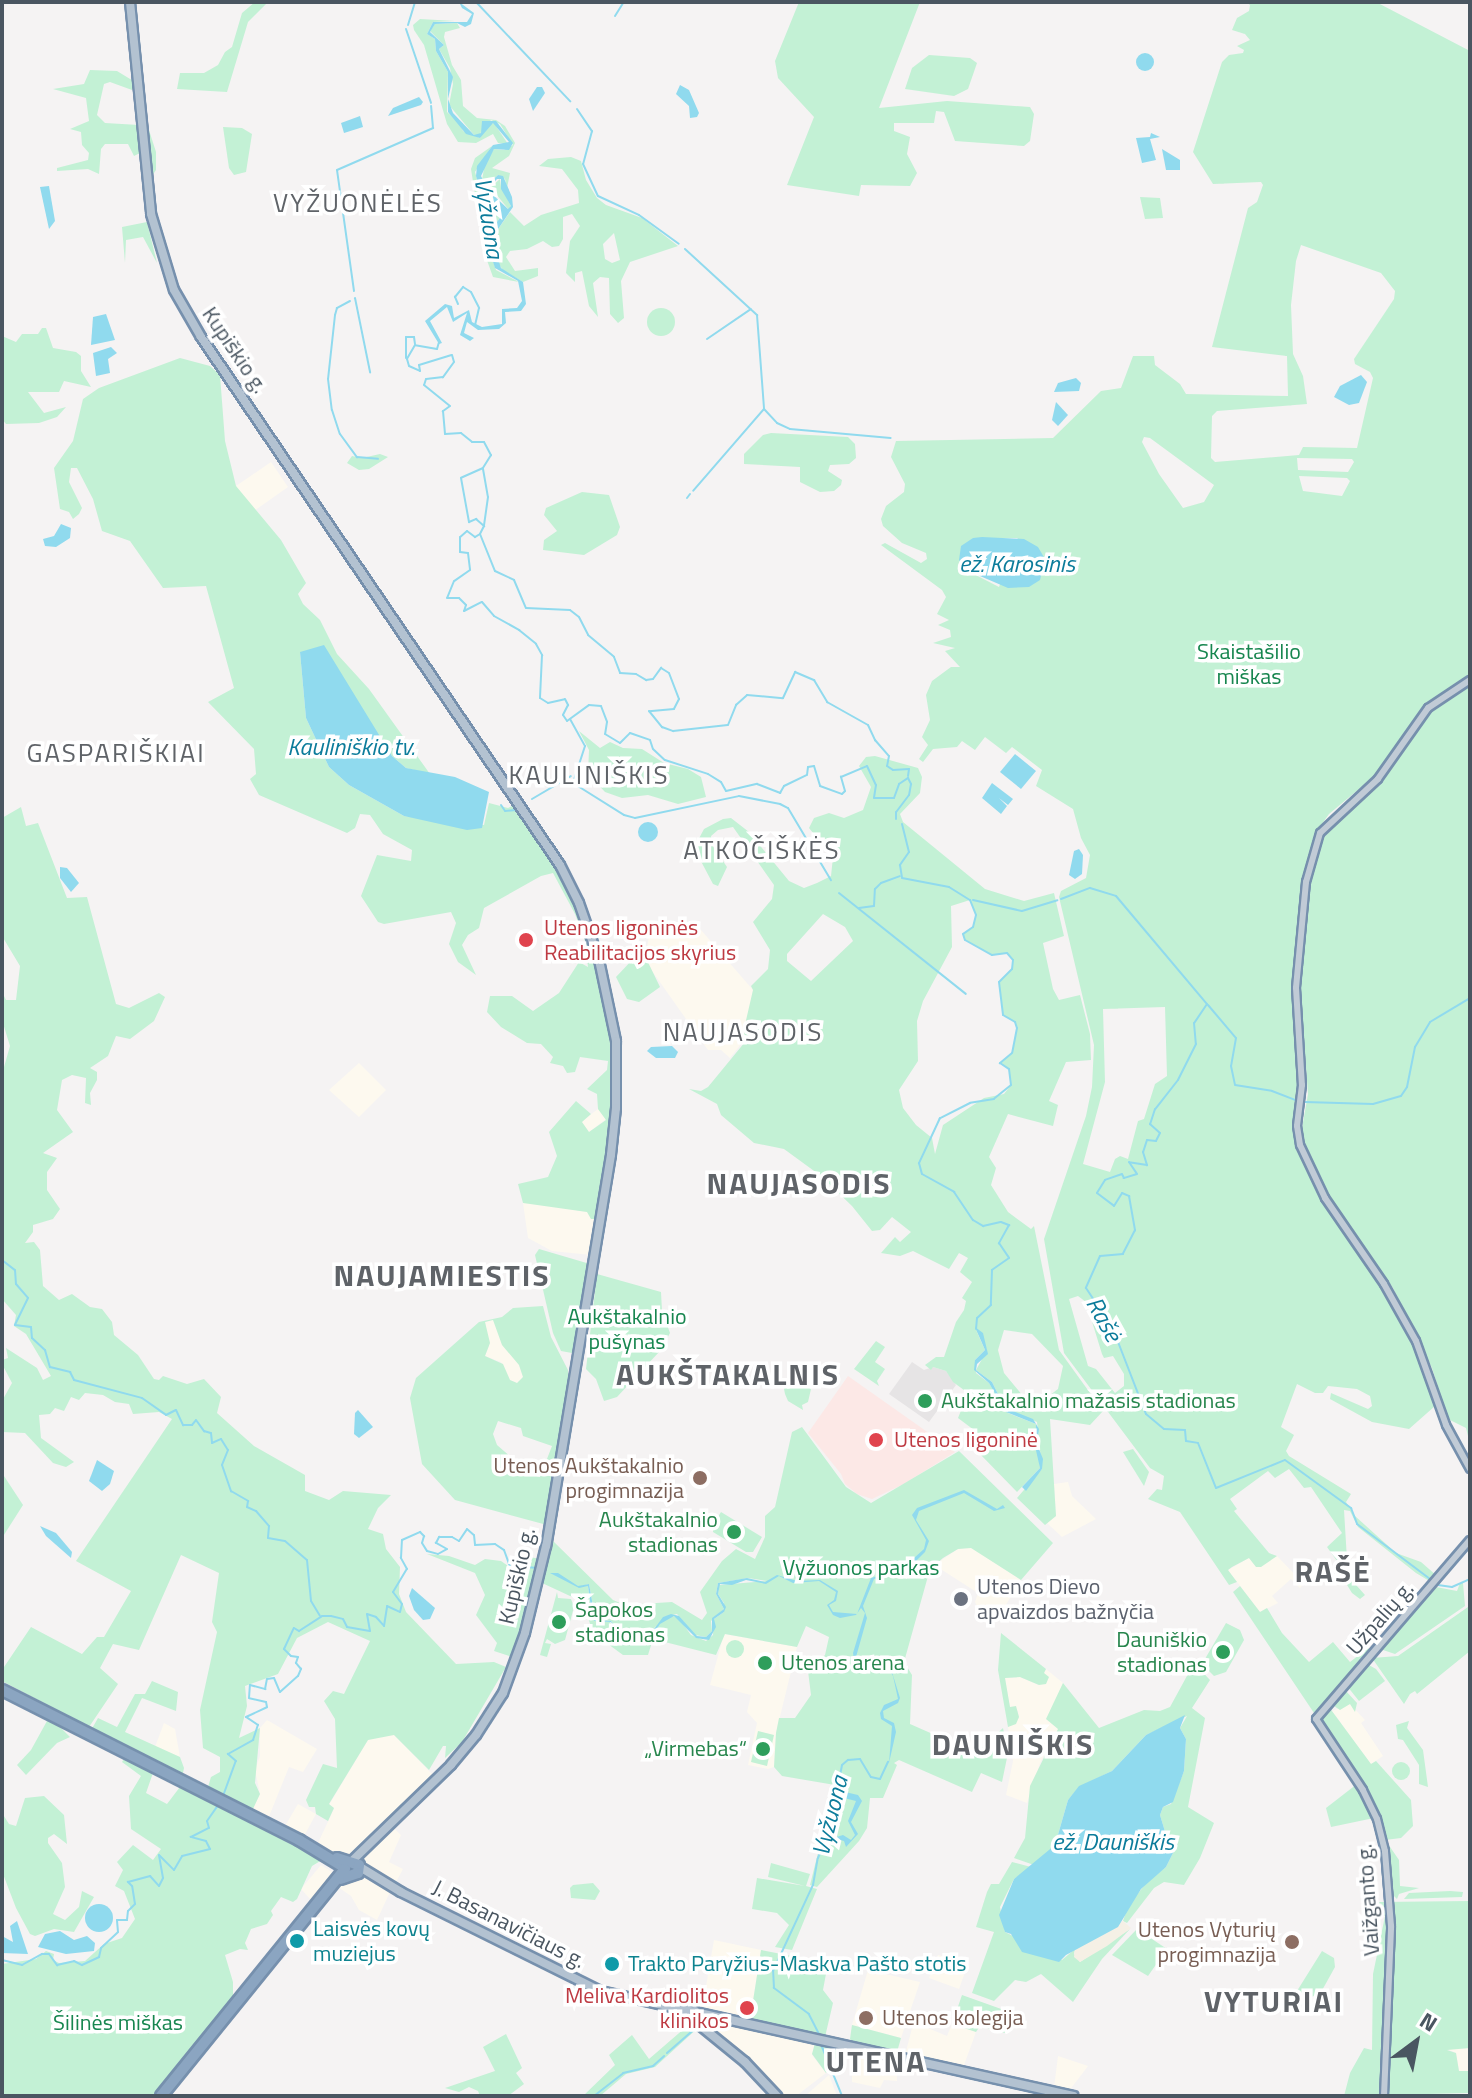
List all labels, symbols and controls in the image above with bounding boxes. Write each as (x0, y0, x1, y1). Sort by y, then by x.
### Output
water label: Vyžuona (468, 175, 510, 261)
district label: VYŽUONĖLĖS (273, 187, 443, 219)
street label: Kupiškio g. (197, 302, 273, 398)
water label: ež. Karosinis (959, 550, 1075, 578)
park label: Skaistašilio miškas (1197, 638, 1301, 690)
water label: Kauliniškio tv. (287, 733, 415, 761)
district label: GASPARIŠKIAI (26, 737, 206, 769)
district label: KAULINIŠKIS (508, 759, 670, 791)
district label: ATKOČIŠKĖS (683, 834, 841, 866)
place label: Utenos ligoninės Reabilitacijos skyrius (544, 914, 736, 966)
marker: Utenos ligoninės Reabilitacijos skyrius (515, 929, 537, 951)
district label: NAUJASODIS (663, 1016, 823, 1048)
district label: NAUJASODIS (707, 1165, 891, 1201)
district label: NAUJAMIESTIS (333, 1257, 551, 1293)
water label: Rašė (1080, 1292, 1128, 1346)
park label: Aukštakalnio pušynas (567, 1303, 687, 1354)
district label: AUKŠTAKALNIS (616, 1356, 840, 1392)
place label: Aukštakalnio mažasis stadionas (941, 1388, 1236, 1414)
marker: Aukštakalnio mažasis stadionas (916, 1392, 934, 1410)
place label: Utenos ligoninė (894, 1427, 1038, 1453)
marker: Utenos ligoninė (865, 1429, 887, 1451)
place label: Utenos Aukštakalnio progimnazija (493, 1452, 684, 1504)
marker: Utenos Aukštakalnio progimnazija (691, 1469, 709, 1487)
place label: Aukštakalnio stadionas (599, 1506, 718, 1558)
marker: Aukštakalnio stadionas (725, 1523, 743, 1541)
street label: Kupiškio g. (493, 1525, 541, 1627)
district label: RAŠĖ (1294, 1553, 1372, 1589)
park label: Vyžuonos parkas (782, 1555, 940, 1581)
place label: Utenos Dievo apvaizdos bažnyčia (977, 1573, 1154, 1624)
street label: Užpalių g. (1341, 1576, 1419, 1660)
marker: Utenos Dievo apvaizdos bažnyčia (952, 1590, 970, 1608)
place label: Šapokos stadionas (575, 1596, 665, 1648)
marker: Šapokos stadionas (550, 1613, 568, 1631)
place label: Dauniškio stadionas (1116, 1626, 1207, 1678)
marker: Dauniškio stadionas (1214, 1643, 1232, 1661)
place label: Utenos arena (781, 1650, 905, 1676)
marker: Utenos arena (756, 1654, 774, 1672)
district label: DAUNIŠKIS (932, 1726, 1094, 1762)
place label: „Virmebas“ (645, 1736, 747, 1762)
marker: „Virmebas“ (754, 1740, 772, 1758)
water label: Vyžuona (806, 1773, 854, 1859)
water label: ež. Dauniškis (1052, 1828, 1174, 1856)
street label: Vaižganto g. (1351, 1843, 1385, 1957)
street label: J. Basanavičiaus g. (428, 1874, 590, 1974)
place label: Laisvės kovų muziejus (313, 1915, 430, 1966)
place label: Utenos Vyturių progimnazija (1138, 1916, 1276, 1968)
marker: Laisvės kovų muziejus (288, 1932, 306, 1950)
marker: Utenos Vyturių progimnazija (1283, 1933, 1301, 1951)
place label: Trakto Paryžius-Maskva Pašto stotis (628, 1951, 967, 1977)
marker: Trakto Paryžius-Maskva Pašto stotis (603, 1955, 621, 1973)
place label: Meliva Kardiolitos klinikos (565, 1982, 729, 2034)
district label: VYTURIAI (1204, 1983, 1344, 2019)
marker: Meliva Kardiolitos klinikos (736, 1997, 758, 2019)
north arrow (1376, 2002, 1456, 2082)
text: N (1413, 2003, 1444, 2040)
place label: Utenos kolegija (882, 2005, 1024, 2031)
marker: Utenos kolegija (857, 2009, 875, 2027)
park label: Šilinės miškas (53, 2010, 183, 2036)
district label: UTENA (826, 2043, 926, 2079)

